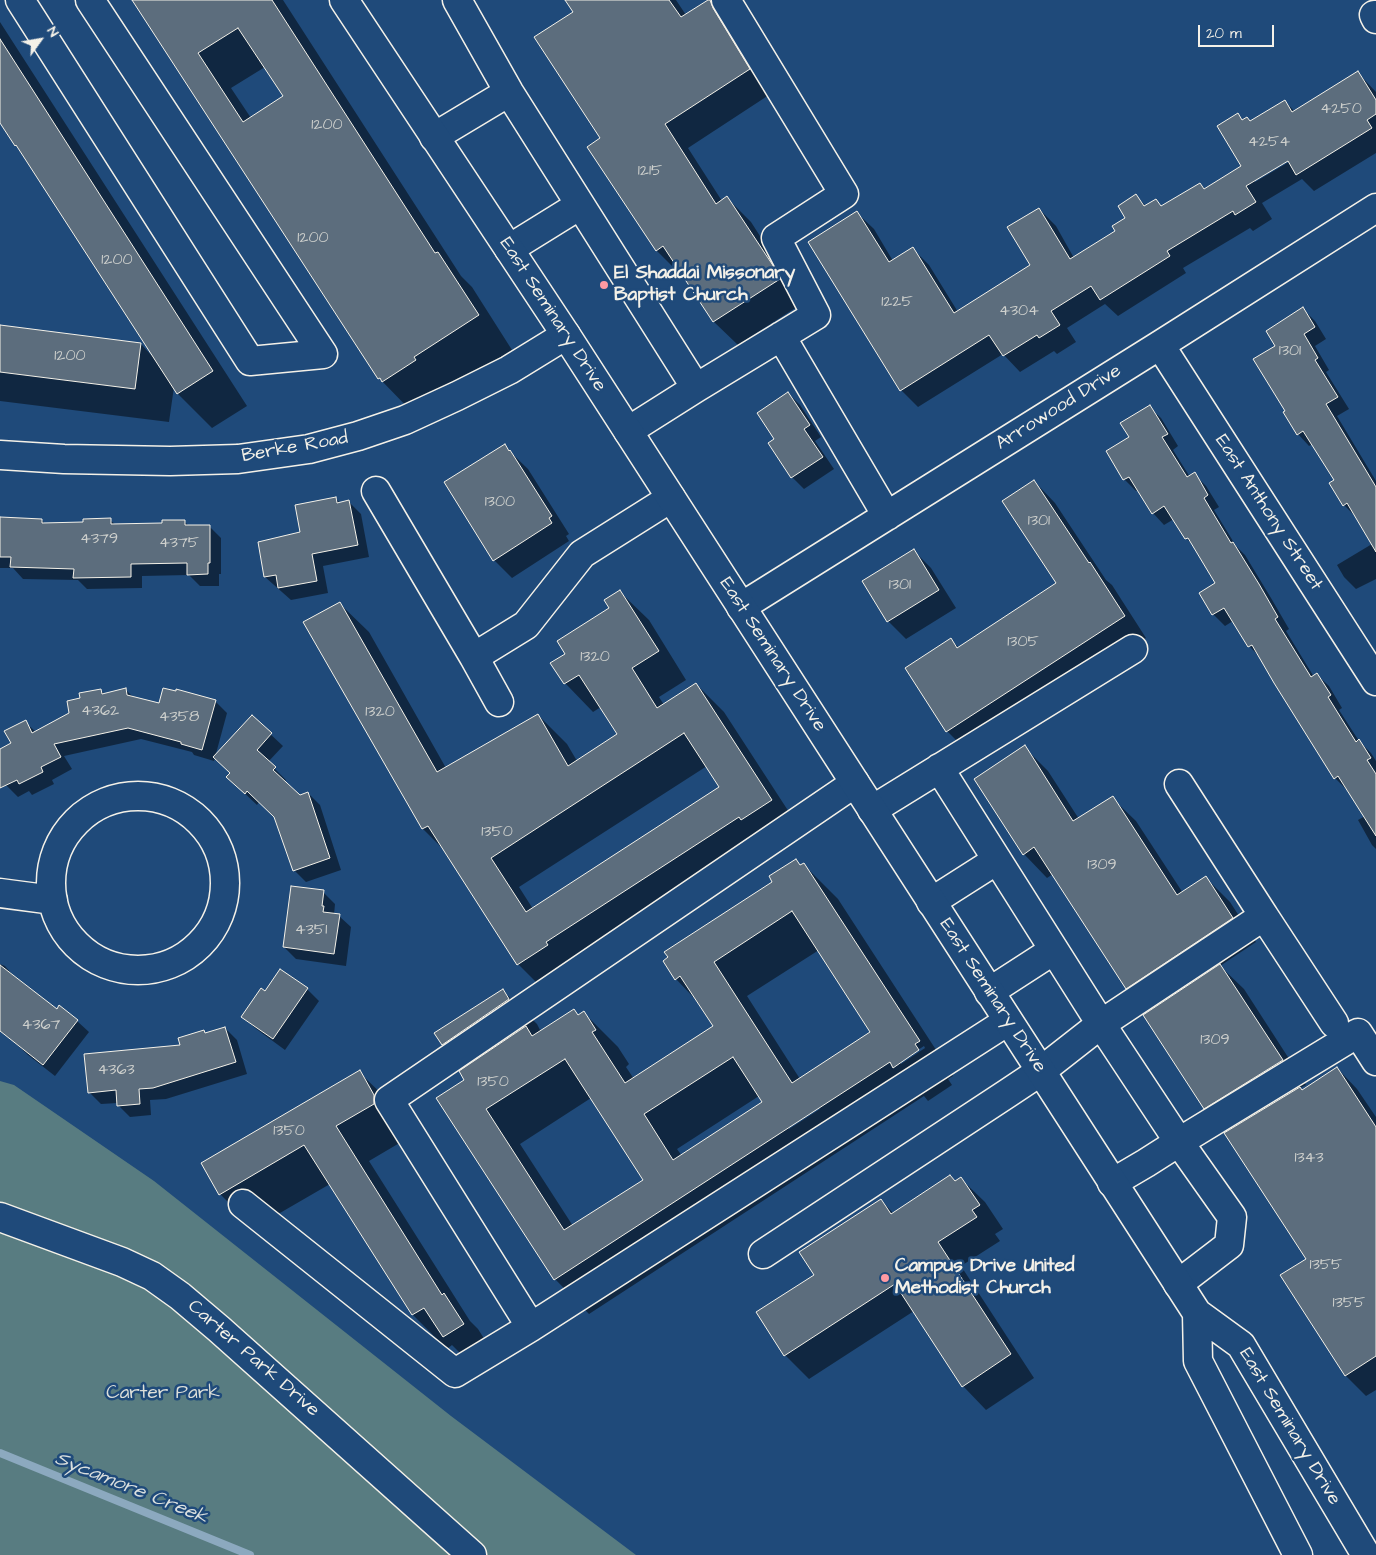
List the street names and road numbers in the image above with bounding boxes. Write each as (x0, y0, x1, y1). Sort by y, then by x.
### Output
street label: East Seminary Drive (494, 234, 610, 396)
street label: Arrowood Drive (992, 360, 1126, 456)
street label: Berke Road (240, 427, 350, 469)
street label: East Anthony Street (1209, 431, 1327, 595)
street label: East Seminary Drive (714, 574, 830, 736)
street label: East Seminary Drive (934, 915, 1050, 1077)
street label: Carter Park Drive (182, 1296, 324, 1422)
street label: East Seminary Drive (1233, 1344, 1345, 1510)

